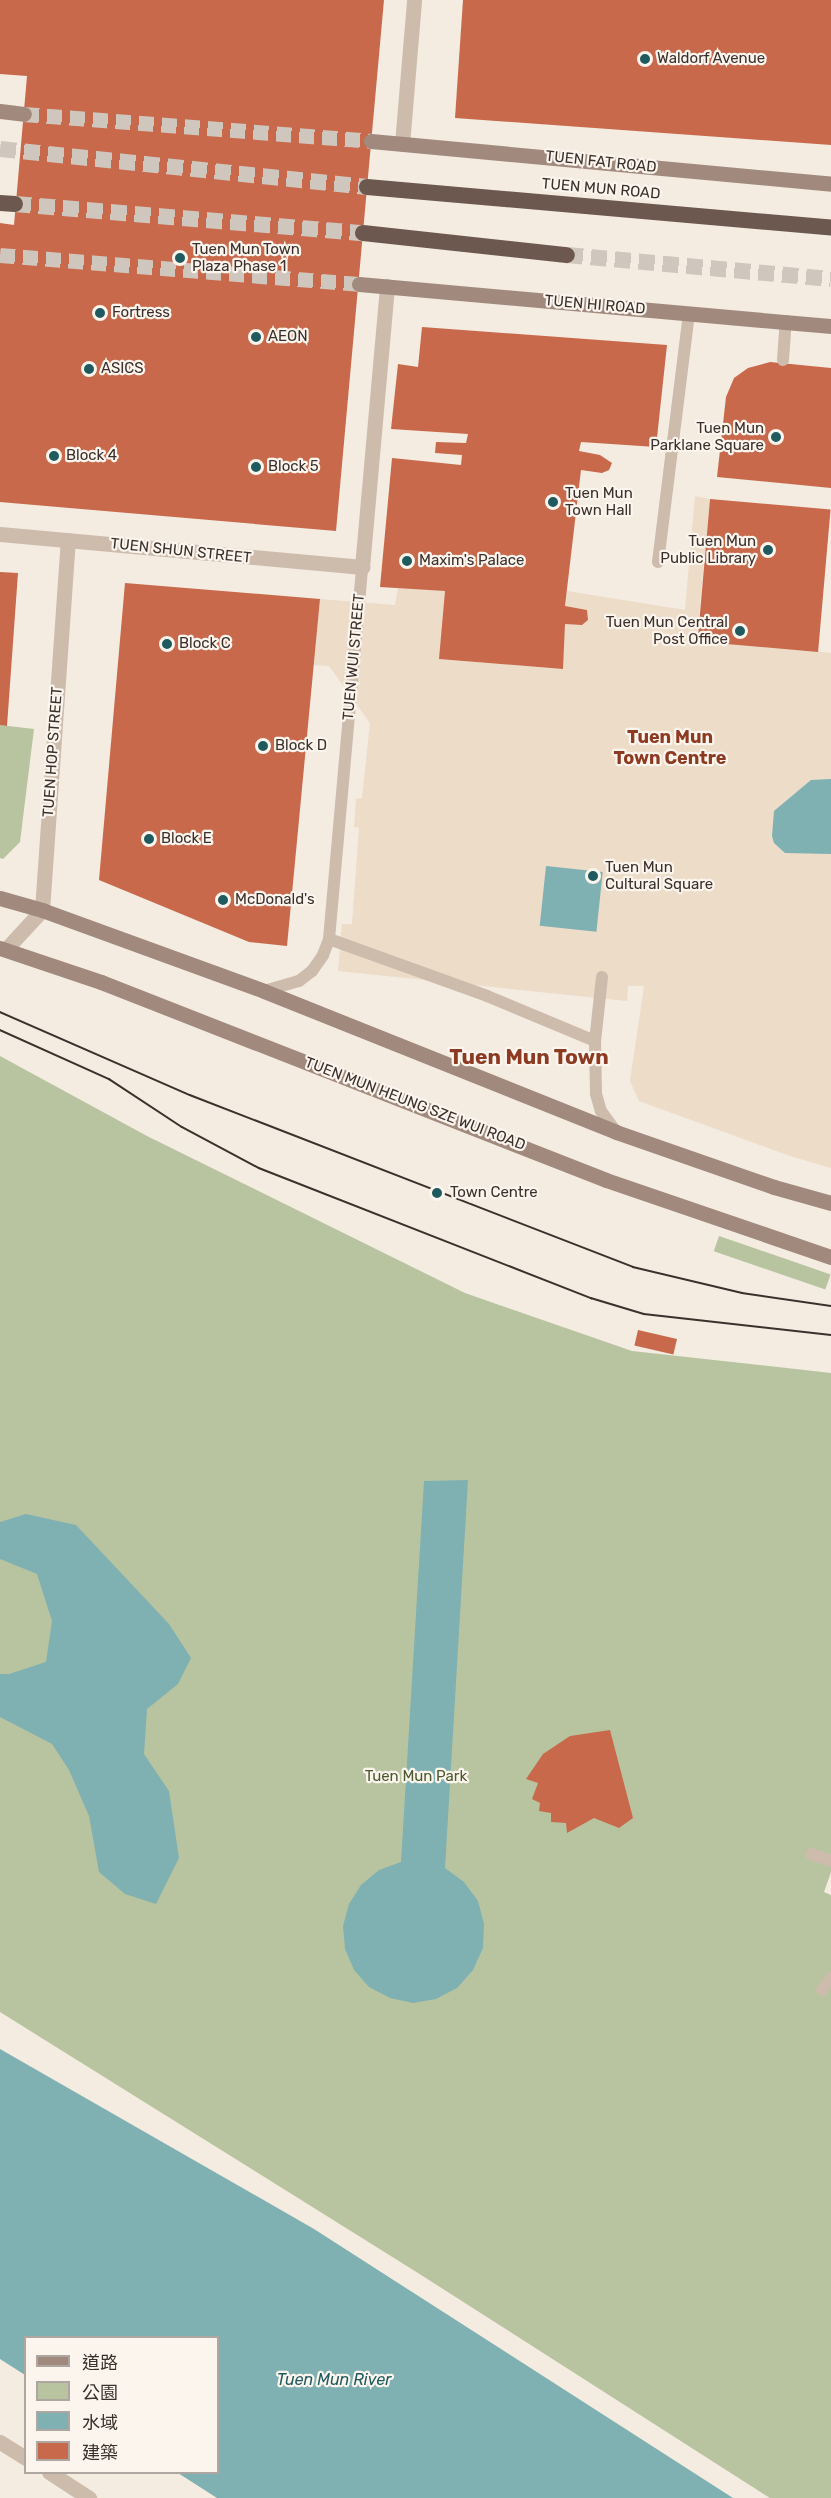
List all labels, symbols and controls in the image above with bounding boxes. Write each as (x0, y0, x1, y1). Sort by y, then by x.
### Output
place label: Waldorf Avenue (657, 50, 766, 68)
marker: Waldorf Avenue (638, 52, 652, 66)
street label: TUEN FAT ROAD (544, 147, 658, 177)
street label: TUEN MUN ROAD (541, 175, 661, 203)
place label: Tuen Mun Town Plaza Phase 1 (192, 240, 300, 275)
marker: Tuen Mun Town Plaza Phase 1 (173, 251, 187, 265)
street label: TUEN HI ROAD (544, 292, 646, 318)
place label: Fortress (112, 304, 170, 322)
marker: Fortress (93, 306, 107, 320)
place label: AEON (268, 328, 308, 346)
marker: AEON (249, 330, 263, 344)
place label: ASICS (101, 360, 144, 378)
marker: ASICS (82, 362, 96, 376)
place label: Tuen Mun Parklane Square (650, 419, 764, 454)
marker: Tuen Mun Parklane Square (769, 430, 783, 444)
place label: Block 4 (66, 447, 117, 465)
marker: Block 4 (47, 449, 61, 463)
place label: Block 5 (268, 458, 319, 476)
marker: Block 5 (249, 460, 263, 474)
place label: Tuen Mun Town Hall (565, 484, 633, 519)
marker: Tuen Mun Town Hall (546, 495, 560, 509)
place label: Tuen Mun Public Library (660, 532, 756, 567)
street label: TUEN SHUN STREET (110, 535, 252, 567)
marker: Tuen Mun Public Library (761, 543, 775, 557)
place label: Maxim's Palace (419, 552, 524, 570)
marker: Maxim's Palace (400, 554, 414, 568)
street label: TUEN WUI STREET (339, 593, 369, 721)
place label: Tuen Mun Central Post Office (606, 613, 728, 648)
marker: Tuen Mun Central Post Office (733, 624, 747, 638)
place label: Block C (179, 635, 231, 653)
marker: Block C (160, 637, 174, 651)
street label: TUEN HOP STREET (39, 686, 67, 818)
district label: Tuen Mun Town Centre (614, 727, 726, 770)
place label: Block D (275, 737, 327, 755)
marker: Block D (256, 739, 270, 753)
place label: Block E (161, 830, 212, 848)
marker: Block E (142, 832, 156, 846)
place label: Tuen Mun Cultural Square (605, 858, 713, 893)
marker: Tuen Mun Cultural Square (586, 869, 600, 883)
place label: McDonald's (235, 891, 315, 909)
marker: McDonald's (216, 893, 230, 907)
district label: Tuen Mun Town (449, 1044, 609, 1070)
street label: TUEN MUN HEUNG SZE WUI ROAD (302, 1053, 528, 1155)
marker: Town Centre (428, 1184, 446, 1202)
place label: Town Centre (450, 1184, 538, 1202)
park label: Tuen Mun Park (365, 1768, 467, 1786)
legend (24, 2336, 219, 2474)
text: 道路 (82, 2352, 118, 2374)
water label: Tuen Mun River (277, 2370, 391, 2390)
text: 公園 (82, 2382, 118, 2404)
text: 水域 (82, 2412, 118, 2434)
text: 建築 (82, 2442, 118, 2464)

